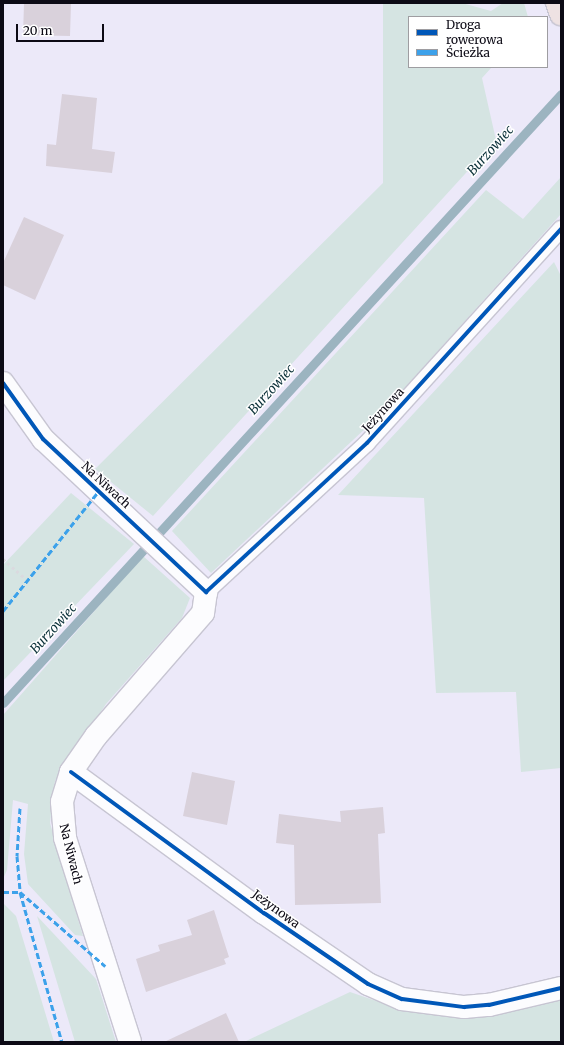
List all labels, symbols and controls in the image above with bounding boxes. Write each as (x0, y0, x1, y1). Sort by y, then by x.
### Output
scale bar (18, 16, 106, 42)
legend (408, 16, 548, 68)
text: Droga rowerowa (446, 17, 503, 47)
text: 20 m (23, 23, 52, 38)
text: Ścieżka (446, 45, 490, 60)
water label: Burzowiec (465, 123, 517, 179)
water label: Burzowiec (246, 362, 298, 418)
street label: Jeżynowa (359, 385, 407, 435)
street label: Na Niwach (79, 459, 133, 511)
water label: Burzowiec (28, 601, 80, 657)
street label: Na Niwach (57, 822, 85, 886)
street label: Jeżynowa (249, 887, 303, 931)

